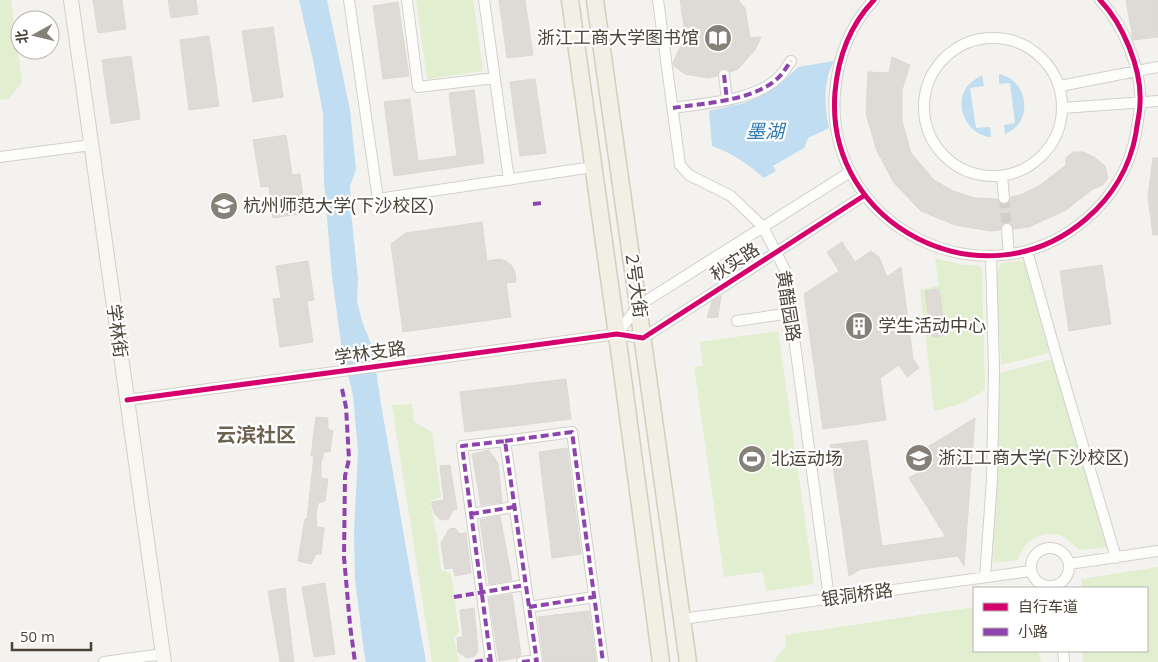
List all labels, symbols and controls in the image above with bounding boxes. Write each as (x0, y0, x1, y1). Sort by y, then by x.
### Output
north arrow (10, 10, 60, 60)
library icon: 浙江工商大学图书馆 (703, 23, 733, 53)
place label: 浙江工商大学图书馆 (537, 25, 699, 49)
text: 北 (11, 29, 32, 45)
water label: 墨湖 (746, 118, 787, 144)
school or university icon: 杭州师范大学(下沙校区) (209, 191, 239, 221)
place label: 杭州师范大学(下沙校区) (243, 193, 434, 217)
street label: 秋实路 (705, 236, 764, 286)
street label: 2号大街 (621, 252, 653, 319)
street label: 黄醋园路 (772, 268, 806, 343)
street label: 学林街 (102, 302, 134, 359)
building icon: 学生活动中心 (844, 311, 874, 341)
place label: 学生活动中心 (878, 313, 986, 337)
street label: 学林支路 (333, 335, 407, 369)
district label: 云滨社区 (216, 421, 296, 448)
school or university icon: 浙江工商大学(下沙校区) (904, 443, 934, 473)
sports icon: 北运动场 (737, 444, 767, 474)
place label: 浙江工商大学(下沙校区) (938, 445, 1129, 469)
place label: 北运动场 (771, 446, 843, 470)
street label: 银洞桥路 (820, 577, 894, 611)
legend (973, 587, 1148, 652)
text: 自行车道 (1018, 596, 1078, 616)
scale bar (12, 620, 91, 652)
text: 小路 (1018, 621, 1048, 641)
text: 50 m (20, 626, 55, 646)

